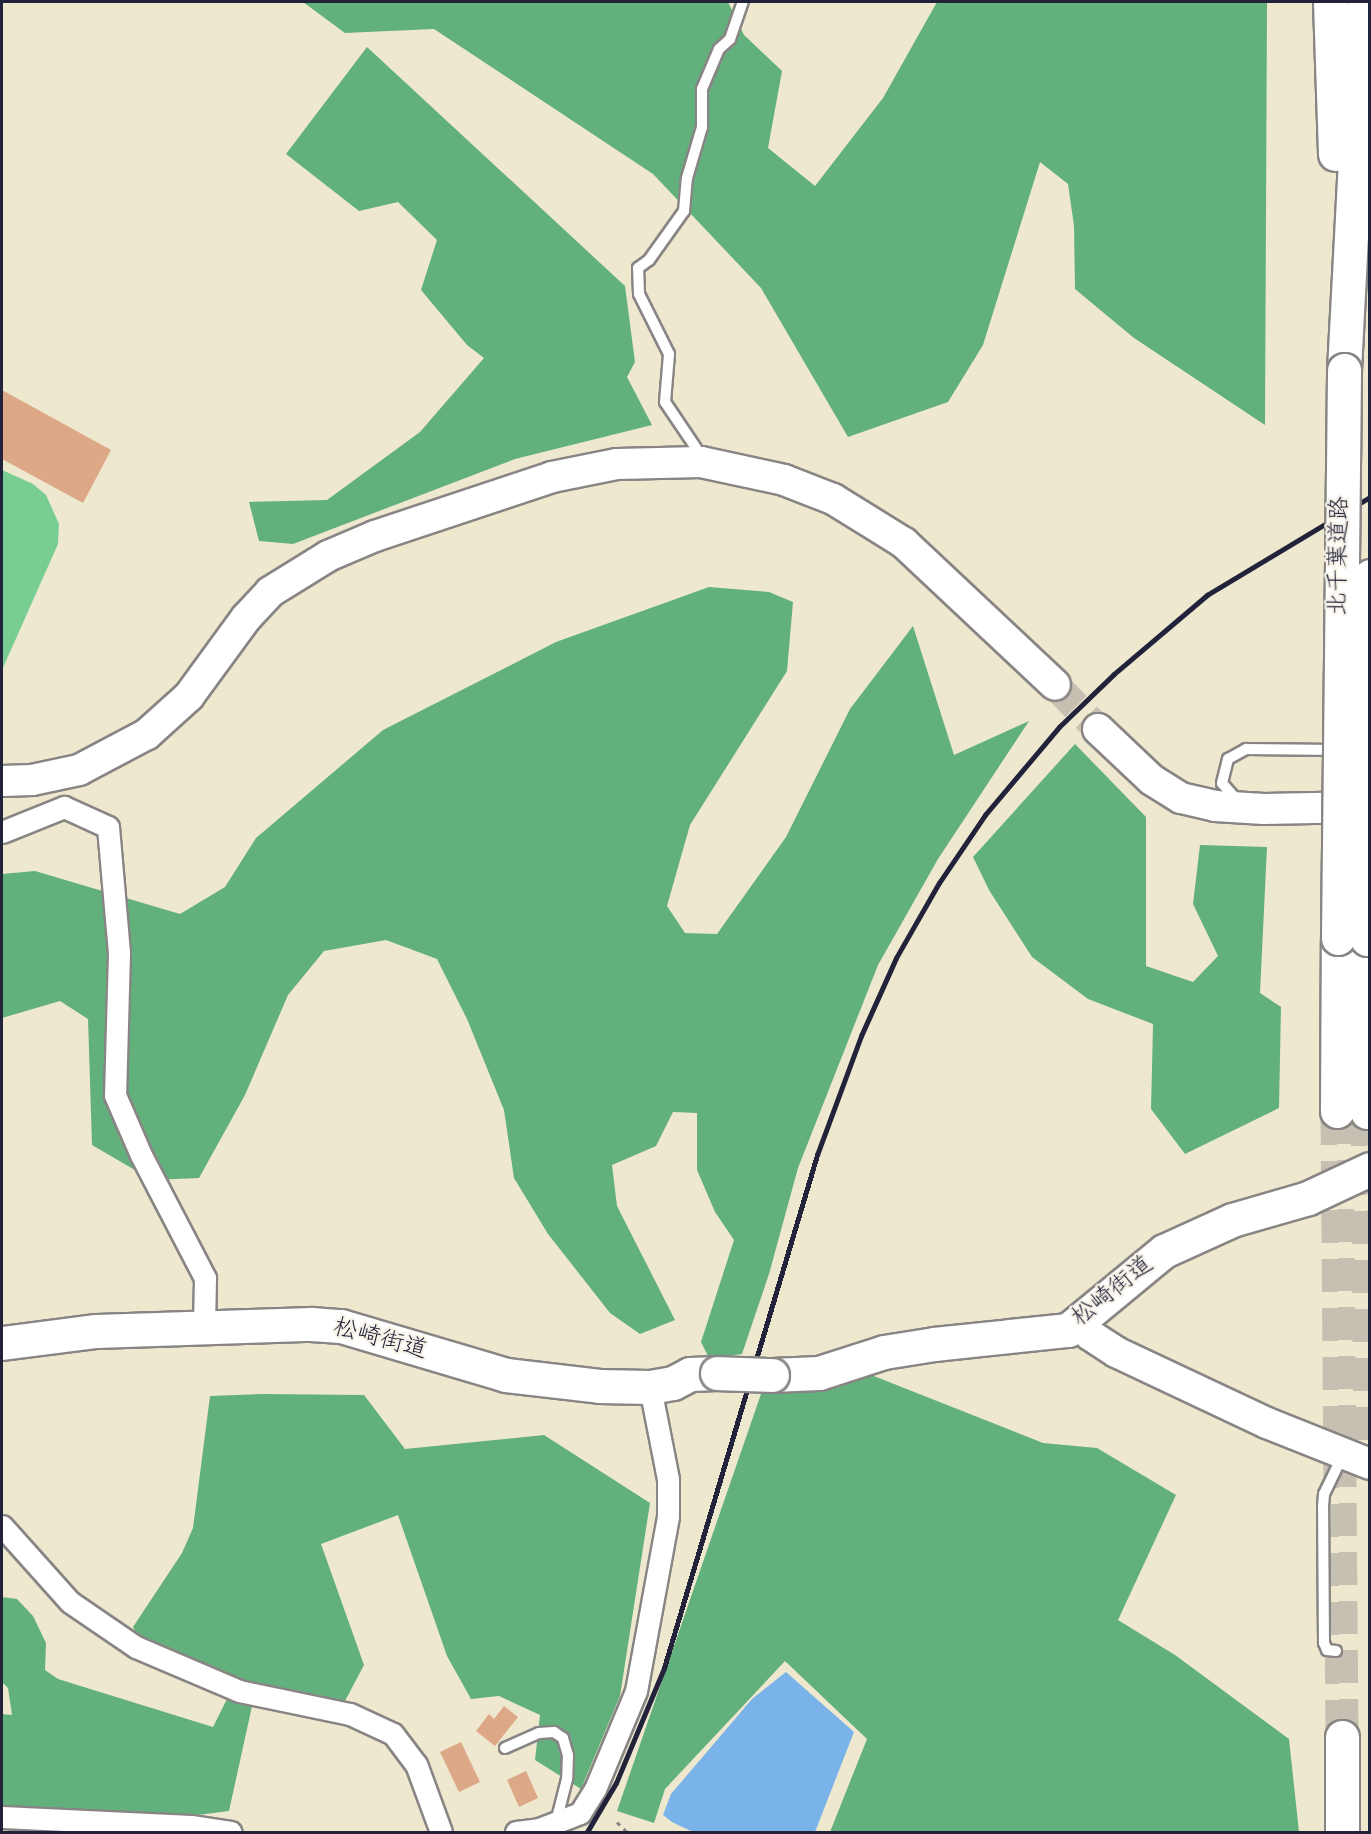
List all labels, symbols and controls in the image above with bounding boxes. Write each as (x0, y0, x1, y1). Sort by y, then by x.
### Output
street label: 北千葉道路 (1325, 496, 1355, 616)
street label: 松崎街道 (1067, 1251, 1159, 1333)
street label: 松崎街道 (330, 1314, 430, 1366)

